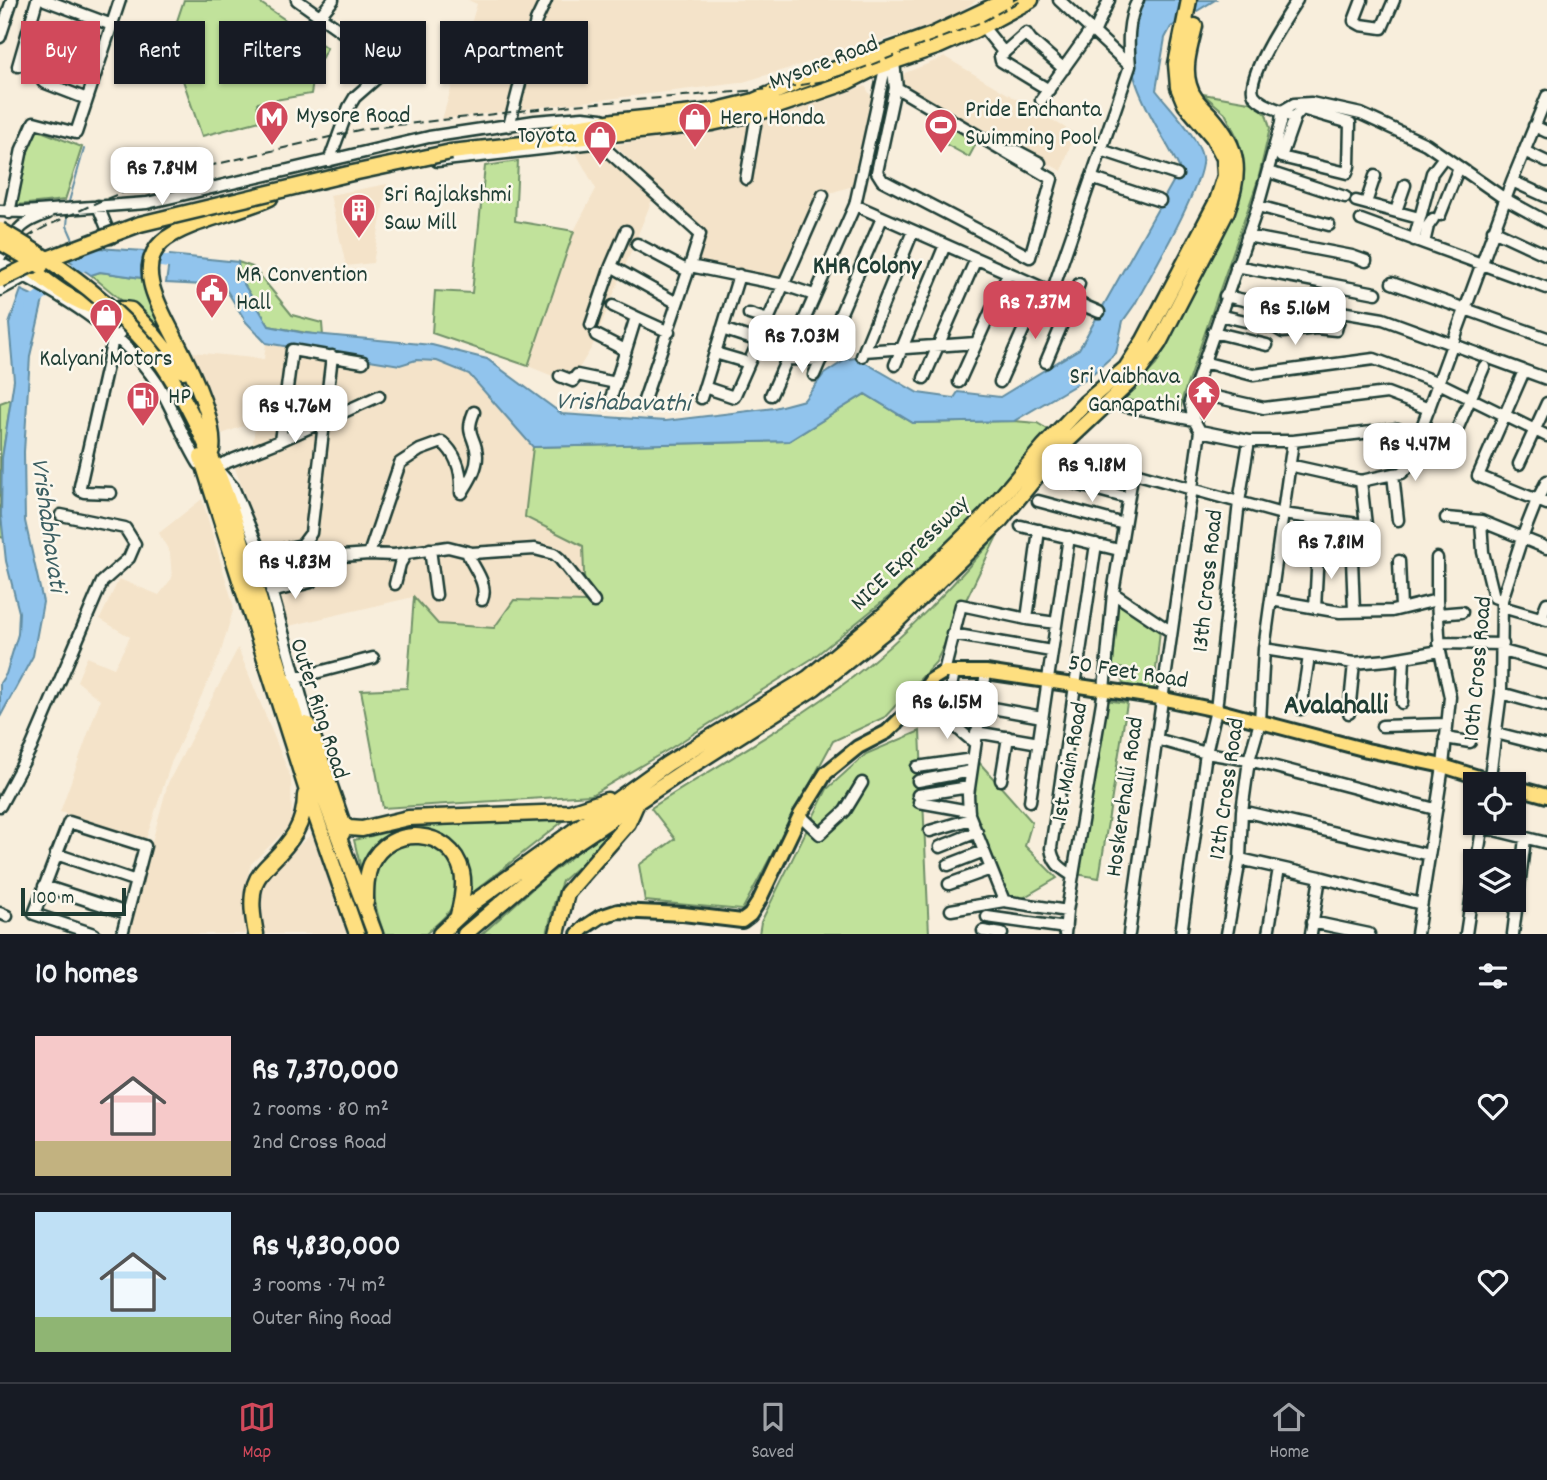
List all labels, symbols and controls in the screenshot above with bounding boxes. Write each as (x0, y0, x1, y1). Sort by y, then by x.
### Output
chip: Buy (21, 21, 100, 84)
chip: Rent (114, 21, 205, 84)
chip: Filters (219, 21, 326, 84)
chip: New (340, 21, 426, 84)
chip: Apartment (440, 21, 588, 84)
street label: Mysore Road (764, 28, 884, 100)
place label: Pride Enchanta Swimming Pool (965, 94, 1102, 156)
metro station icon: Mysore Road (253, 98, 291, 147)
place label: Mysore Road (296, 100, 410, 134)
shop icon: Hero Honda (676, 100, 714, 149)
place label: Hero Honda (720, 102, 825, 136)
sports icon: Pride Enchanta Swimming Pool (922, 106, 960, 155)
shop icon: Toyota (581, 118, 619, 167)
place label: Toyota (517, 120, 577, 154)
pin: Rs 7.84M (90, 148, 234, 207)
text: Rs 7.84M (126, 153, 198, 186)
place label: Sri Rajlakshmi Saw Mill (384, 179, 511, 241)
building icon: Sri Rajlakshmi Saw Mill (340, 191, 378, 240)
district label: KHR Colony (813, 249, 923, 286)
place label: MR Convention Hall (236, 259, 368, 321)
public building icon: MR Convention Hall (193, 271, 231, 320)
pin: Rs 7.37M (963, 282, 1107, 341)
text: Rs 7.37M (999, 287, 1071, 320)
pin: Rs 5.16M (1223, 288, 1367, 347)
text: Rs 5.16M (1260, 293, 1330, 326)
shop icon: Kalyani Motors (87, 296, 125, 345)
pin: Rs 7.03M (730, 316, 874, 375)
text: Rs 7.03M (764, 321, 840, 354)
place label: Kalyani Motors (39, 343, 173, 377)
place label: Sri Vaibhava Ganapathi (1070, 361, 1181, 423)
temple icon: Sri Vaibhava Ganapathi (1185, 373, 1223, 422)
fuel station icon: HP (124, 379, 162, 428)
place label: HP (168, 381, 191, 415)
water label: Vrishabavathi (555, 384, 695, 424)
pin: Rs 4.76M (223, 386, 367, 445)
text: Rs 4.76M (258, 391, 332, 424)
pin: Rs 4.47M (1343, 424, 1487, 483)
text: Rs 4.47M (1379, 429, 1451, 462)
pin: Rs 9.18M (1020, 444, 1164, 504)
text: Rs 9.18M (1058, 450, 1126, 483)
water label: Vrishabhavati (19, 456, 75, 598)
street label: NICE Expressway (844, 487, 979, 620)
street label: 13th Cross Road (1185, 508, 1233, 654)
pin: Rs 7.81M (1259, 522, 1403, 581)
text: Rs 7.81M (1298, 527, 1364, 560)
pin: Rs 4.83M (223, 542, 367, 601)
text: Rs 4.83M (259, 547, 331, 580)
street label: 10th Cross Road (1456, 595, 1502, 743)
street label: Outer Ring Road (279, 634, 357, 784)
street label: 50 Feet Road (1066, 647, 1190, 699)
pin: Rs 6.15M (875, 682, 1019, 741)
text: Rs 6.15M (912, 687, 982, 720)
district label: Avalahalli (1284, 688, 1388, 728)
street label: 1st Main Road (1044, 700, 1098, 824)
street label: Hoskerehalli Road (1098, 715, 1154, 879)
street label: 12th Cross Road (1201, 716, 1255, 862)
map controls (1463, 772, 1526, 912)
button: locate (1463, 772, 1526, 835)
button: layers (1463, 849, 1526, 912)
scale bar (21, 885, 126, 917)
text: 100 m (32, 886, 74, 913)
text: 10 homes (35, 955, 138, 998)
icon: filters (1474, 957, 1512, 995)
text: Rs 7,370,000 (252, 1051, 399, 1094)
icon: home (91, 1064, 175, 1148)
icon: heart (1474, 1087, 1512, 1125)
text: 2 rooms · 80 m² (252, 1094, 389, 1127)
text: 2nd Cross Road (252, 1127, 387, 1160)
text: Rs 4,830,000 (252, 1227, 401, 1270)
icon: home (91, 1240, 175, 1324)
icon: heart (1474, 1263, 1512, 1301)
text: 3 rooms · 74 m² (252, 1270, 386, 1303)
text: Outer Ring Road (252, 1303, 392, 1336)
tab: Map (238, 1398, 276, 1467)
tab: Saved (751, 1398, 794, 1467)
tab: Home (1270, 1398, 1309, 1467)

